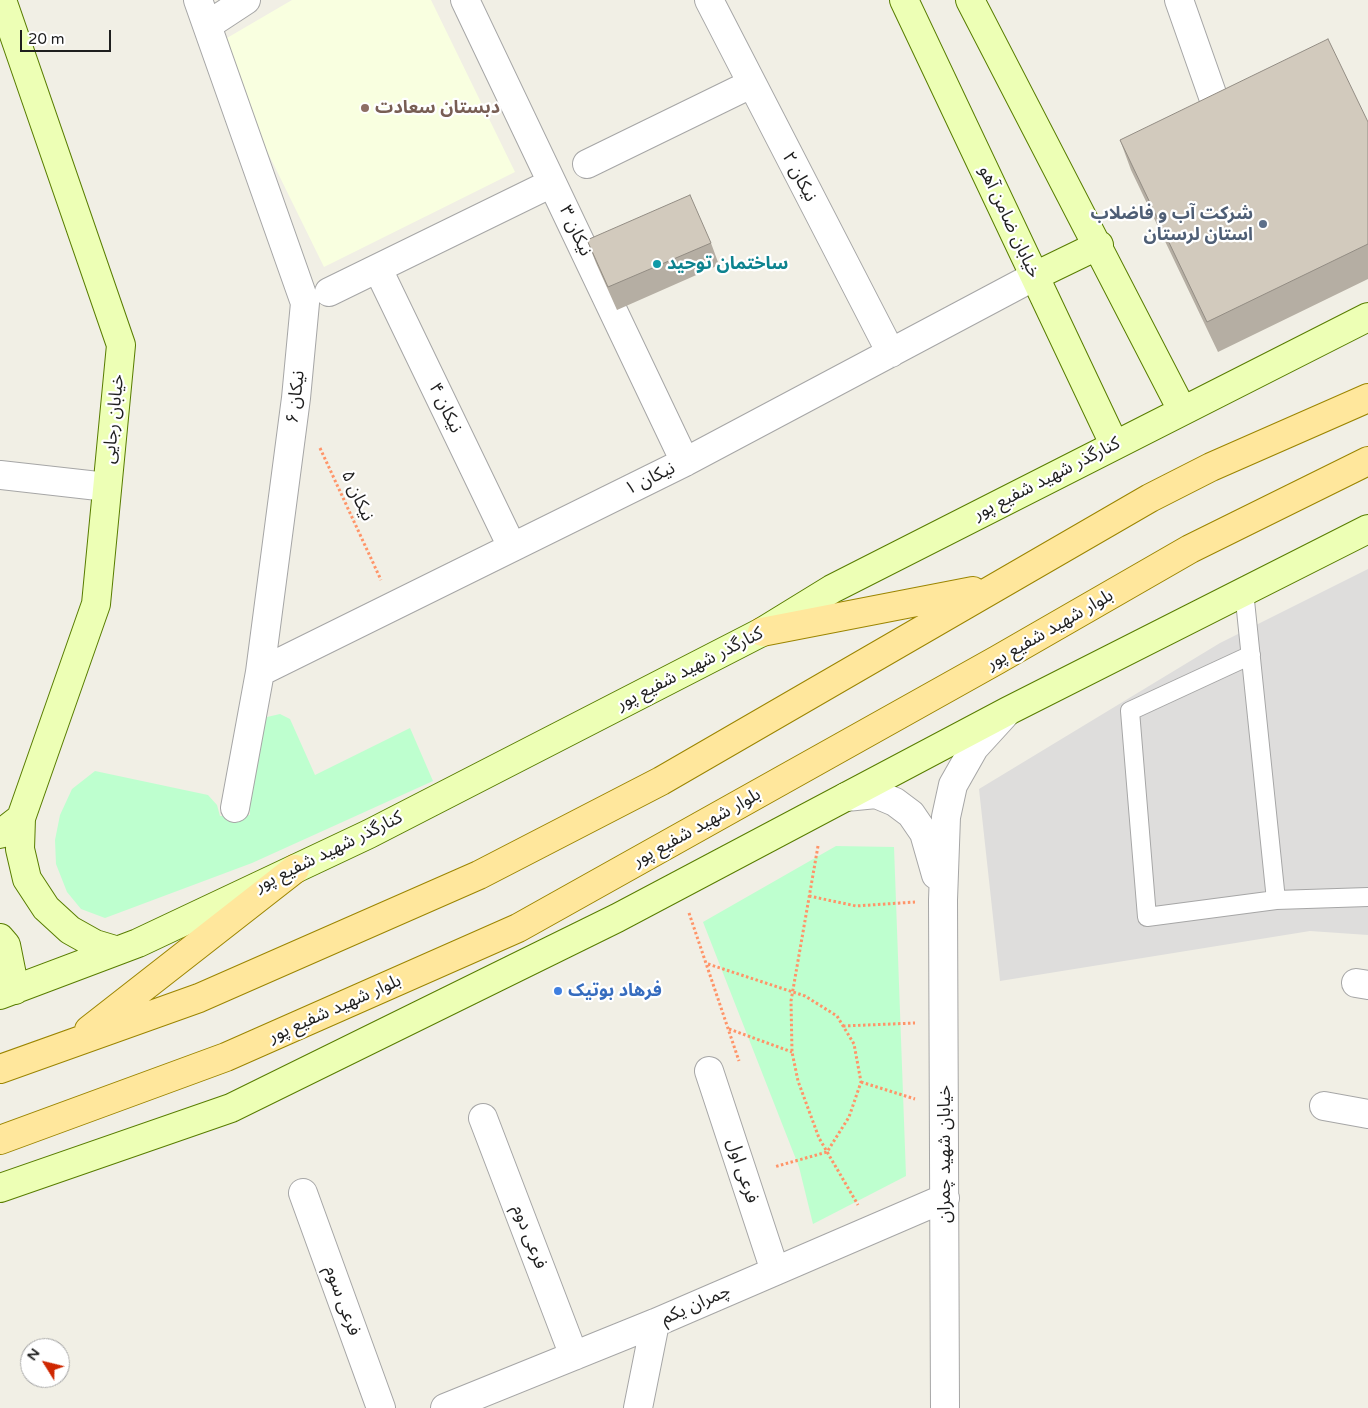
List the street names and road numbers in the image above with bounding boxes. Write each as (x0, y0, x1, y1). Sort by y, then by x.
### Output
street label: نیکان ۲ (777, 148, 821, 206)
street label: خیابان ضامن آهو (974, 162, 1044, 282)
street label: نیکان ۳ (554, 202, 596, 260)
street label: نیکان ۶ (282, 369, 310, 425)
street label: خیابان رجایی (99, 373, 129, 465)
street label: نیکان ۴ (424, 379, 466, 437)
street label: کنارگذر شهید شفیع پور (970, 433, 1124, 525)
street label: نیکان ۱ (621, 458, 679, 500)
street label: نیکان ۵ (336, 467, 378, 525)
street label: بلوار شهید شفیع پور (983, 585, 1117, 675)
street label: کنارگذر شهید شفیع پور (613, 623, 767, 715)
street label: بلوار شهید شفیع پور (629, 784, 765, 872)
street label: کنارگذر شهید شفیع پور (252, 807, 406, 897)
street label: بلوار شهید شفیع پور (265, 970, 405, 1048)
street label: خیابان شهید چمران (934, 1085, 956, 1223)
street label: فرعی اول (721, 1136, 763, 1206)
street label: فرعی دوم (507, 1202, 551, 1272)
street label: فرعی سوم (319, 1263, 365, 1339)
street label: چمران یکم (658, 1280, 734, 1330)

